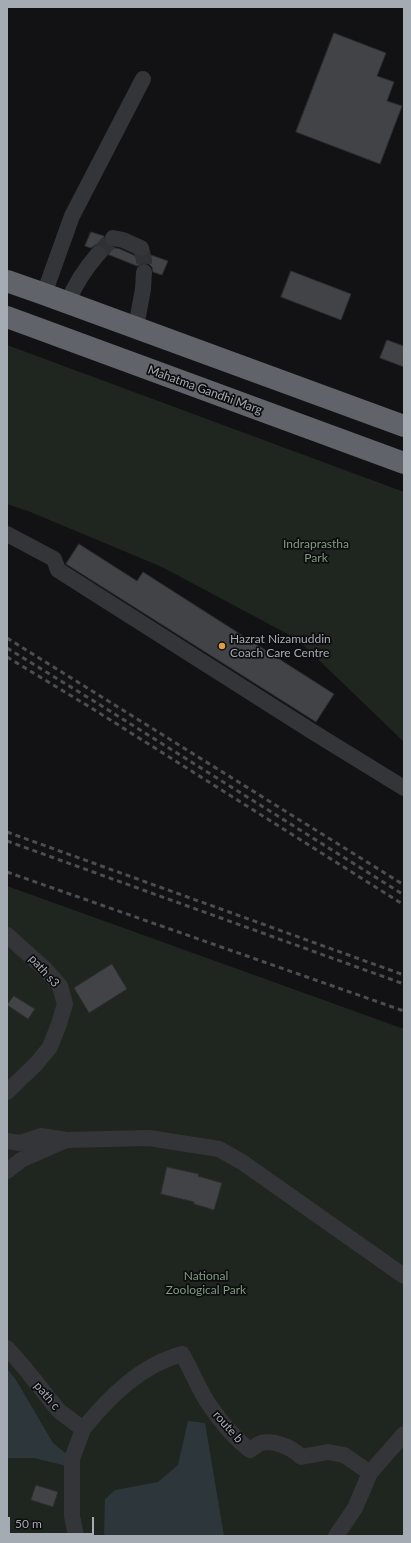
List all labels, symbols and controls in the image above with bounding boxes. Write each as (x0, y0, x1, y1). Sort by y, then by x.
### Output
street label: Mahatma Gandhi Marg (146, 363, 264, 417)
park label: Indraprastha Park (283, 537, 349, 565)
place label: Hazrat Nizamuddin Coach Care Centre (230, 632, 331, 660)
marker: Hazrat Nizamuddin Coach Care Centre (217, 641, 227, 651)
street label: path s3 (26, 952, 62, 990)
park label: National Zoological Park (166, 1269, 246, 1297)
street label: path c (31, 1379, 63, 1413)
street label: route b (210, 1408, 246, 1446)
scale bar (10, 1509, 96, 1535)
text: 50 m (15, 1516, 42, 1531)

